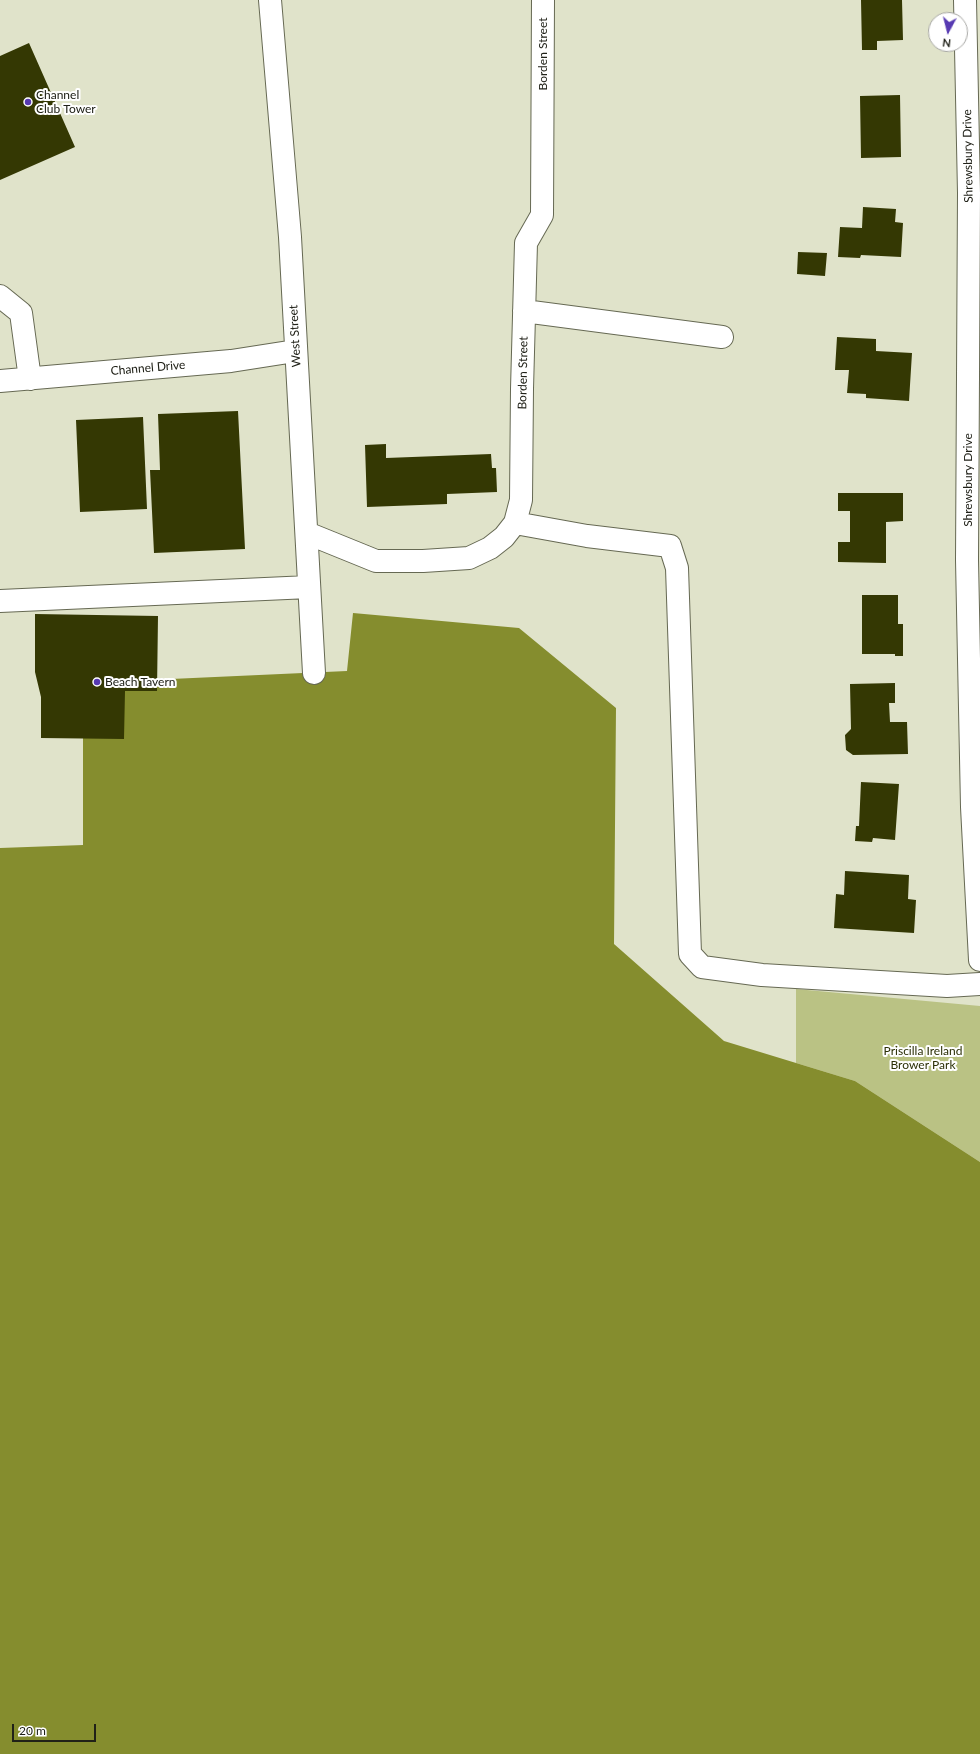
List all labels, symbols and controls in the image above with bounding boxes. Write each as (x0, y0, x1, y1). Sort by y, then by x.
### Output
north arrow (928, 12, 968, 52)
street label: Borden Street (536, 17, 550, 91)
text: N (942, 36, 952, 50)
place label: Channel Club Tower (36, 88, 96, 116)
marker: Channel Club Tower (23, 97, 33, 107)
street label: Shrewsbury Drive (960, 109, 976, 203)
street label: West Street (286, 305, 304, 367)
street label: Borden Street (515, 336, 531, 410)
street label: Channel Drive (110, 358, 186, 378)
street label: Shrewsbury Drive (961, 433, 975, 527)
place label: Beach Tavern (105, 675, 175, 689)
marker: Beach Tavern (92, 677, 102, 687)
park label: Priscilla Ireland Brower Park (884, 1044, 962, 1072)
scale bar (14, 1716, 98, 1742)
text: 20 m (19, 1723, 46, 1738)

